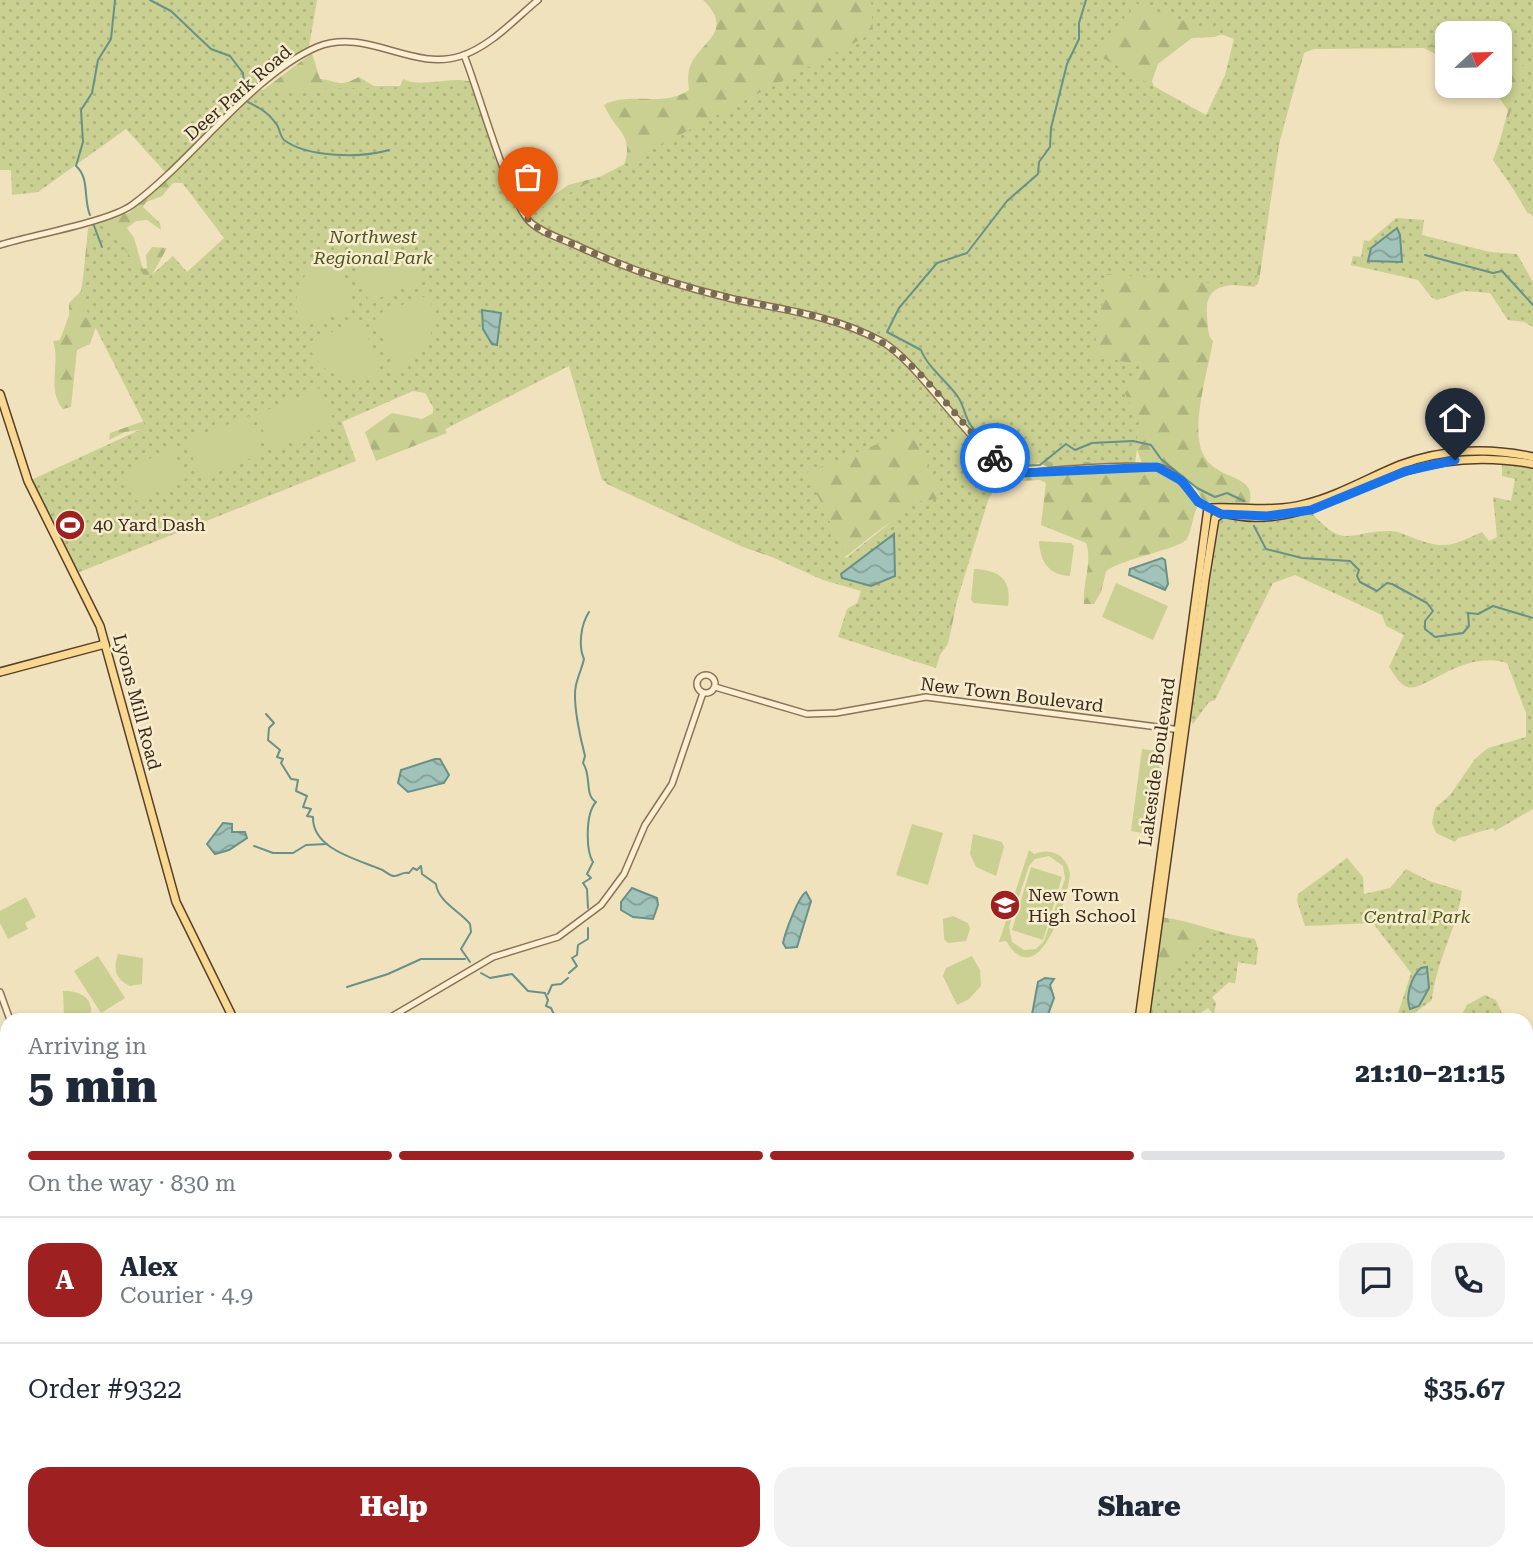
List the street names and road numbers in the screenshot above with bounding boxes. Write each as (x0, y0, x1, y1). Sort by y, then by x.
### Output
street label: Deer Park Road (180, 40, 296, 145)
street label: Lyons Mill Road (109, 632, 166, 773)
street label: New Town Boulevard (919, 673, 1105, 716)
street label: Lakeside Boulevard (1134, 676, 1179, 848)

